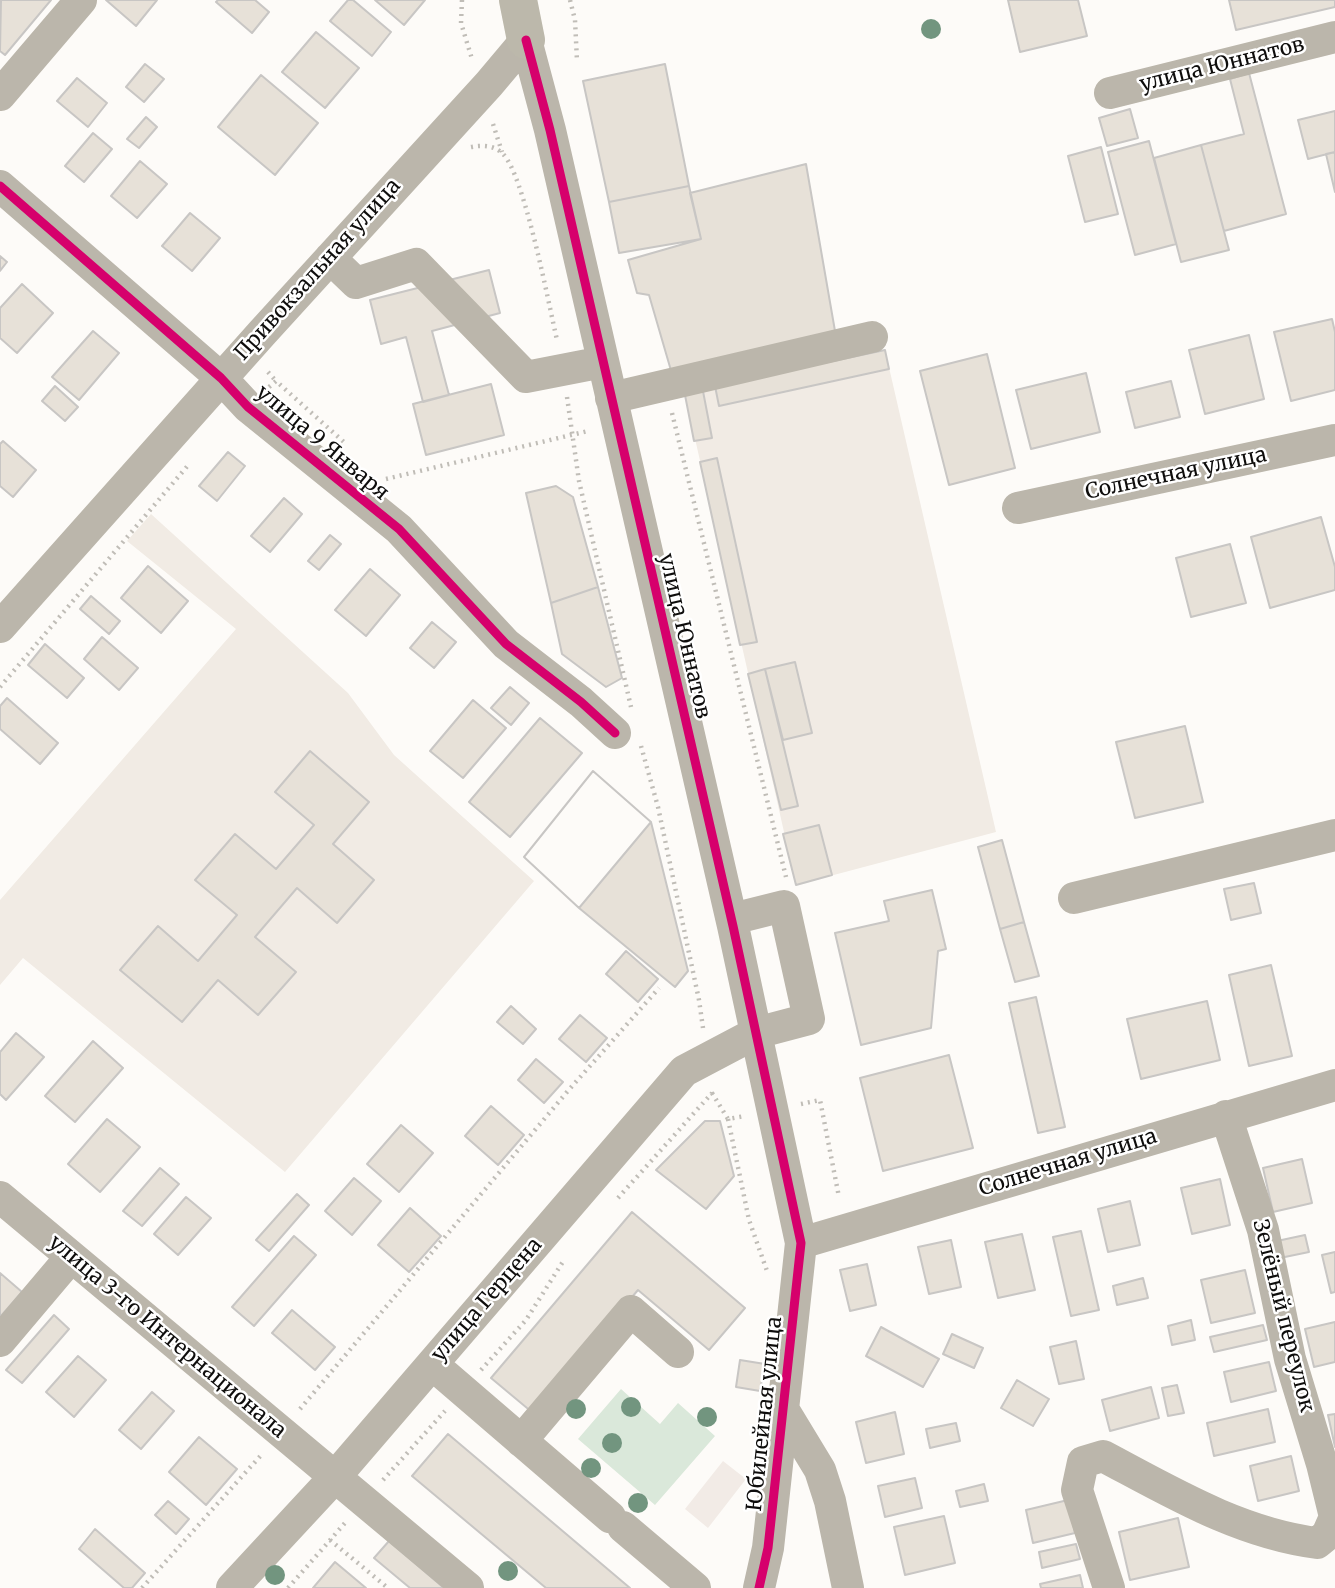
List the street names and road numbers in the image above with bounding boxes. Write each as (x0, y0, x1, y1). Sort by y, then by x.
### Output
street label: улица Юннатов (1137, 32, 1307, 98)
street label: Привокзальная улица (230, 174, 406, 366)
street label: улица 9 Января (251, 380, 393, 506)
street label: Солнечная улица (1083, 443, 1269, 505)
street label: улица Юннатов (653, 551, 715, 721)
street label: Солнечная улица (976, 1124, 1160, 1202)
street label: Зелёный переулок (1247, 1217, 1319, 1415)
street label: улица 3-го Интернационала (43, 1230, 291, 1444)
street label: улица Герцена (426, 1233, 548, 1367)
street label: Юбилейная улица (742, 1315, 788, 1513)

